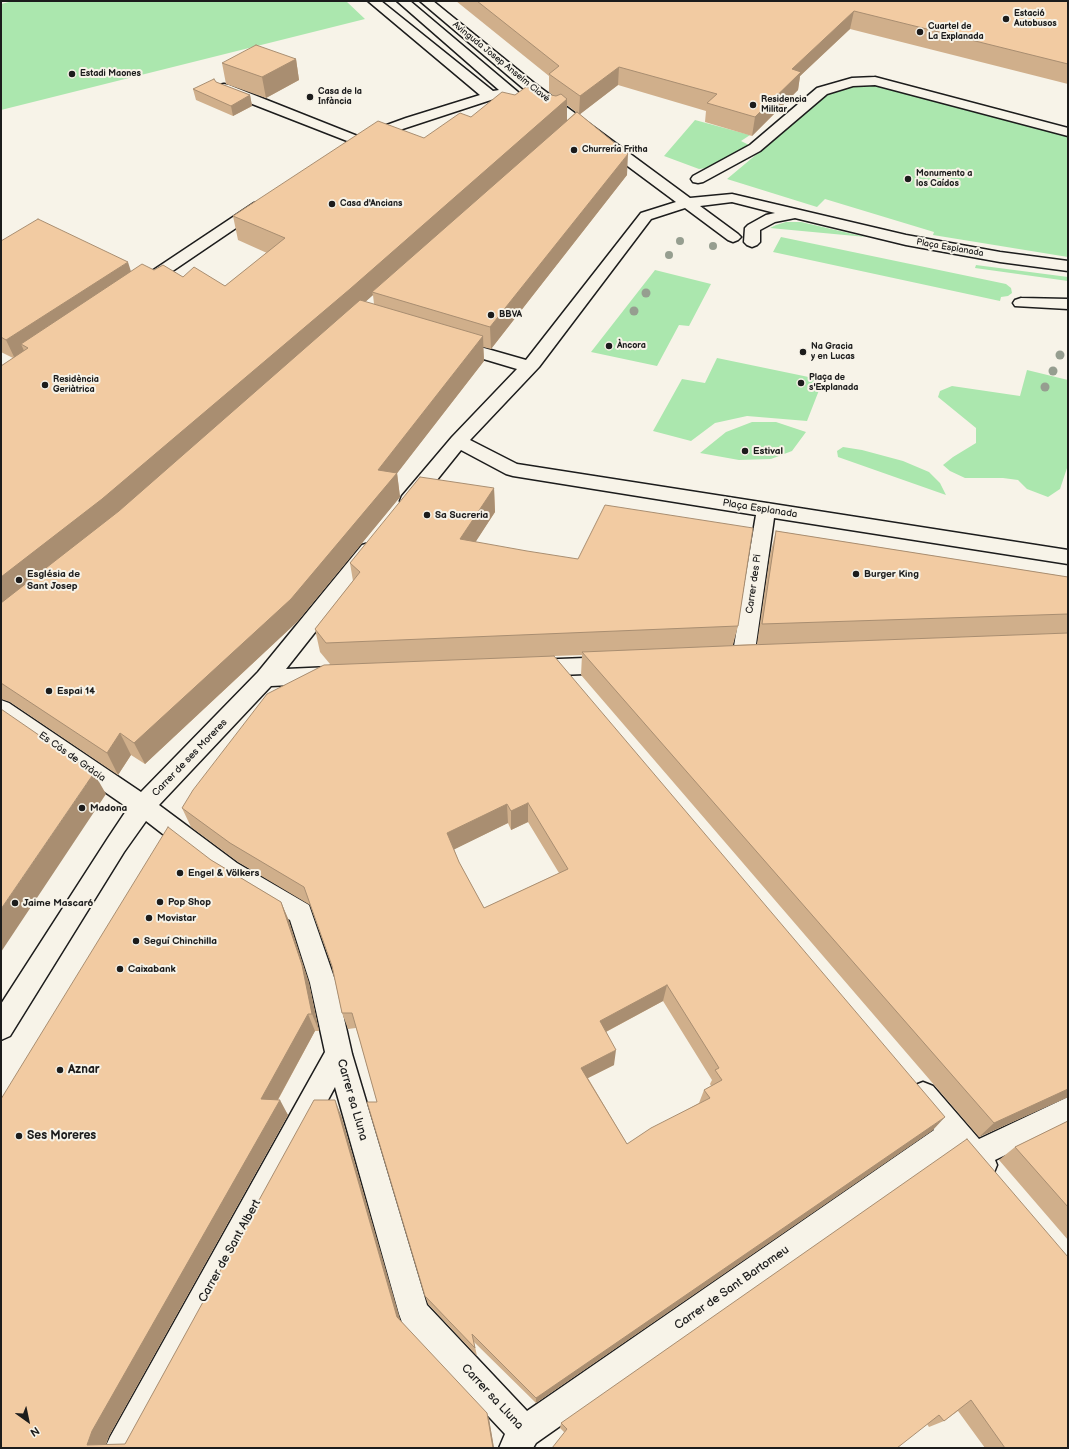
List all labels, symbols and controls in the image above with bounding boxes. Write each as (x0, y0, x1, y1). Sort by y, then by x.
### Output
place label: Estació Autobusos (1014, 9, 1057, 30)
marker: Estació Autobusos (1001, 14, 1011, 24)
street label: Avinguda Josep Anselm Clavé (450, 19, 552, 105)
place label: Cuartel de La Explanada (928, 22, 984, 43)
marker: Cuartel de La Explanada (915, 27, 925, 37)
marker: Estadi Maones (67, 69, 77, 79)
place label: Estadi Maones (80, 69, 141, 79)
place label: Casa de la Infància (318, 87, 362, 108)
marker: Casa de la Infància (305, 92, 315, 102)
place label: Residencia Militar (761, 95, 807, 116)
marker: Residencia Militar (748, 100, 758, 110)
marker: Churrería Fritha (569, 145, 579, 155)
place label: Churrería Fritha (582, 145, 648, 155)
place label: Monumento a los Caídos (916, 169, 972, 190)
marker: Monumento a los Caídos (903, 174, 913, 184)
marker: Casa d'Ancians (327, 199, 337, 209)
place label: Casa d'Ancians (340, 199, 402, 209)
street label: Plaça Esplanada (916, 237, 984, 259)
marker: BBVA (486, 310, 496, 320)
place label: BBVA (499, 310, 522, 320)
marker: Àncora (604, 341, 614, 351)
place label: Àncora (617, 341, 646, 351)
place label: Na Gracia y en Lucas (811, 342, 855, 363)
marker: Na Gracia y en Lucas (798, 347, 808, 357)
place label: Plaça de s'Explanada (809, 373, 858, 394)
place label: Residència Geriàtrica (53, 375, 99, 396)
marker: Plaça de s'Explanada (796, 378, 806, 388)
marker: Residència Geriàtrica (40, 380, 50, 390)
place label: Estival (753, 445, 783, 457)
marker: Estival (740, 446, 750, 456)
street label: Plaça Esplanada (722, 497, 798, 521)
place label: Sa Sucreria (435, 509, 488, 521)
marker: Sa Sucreria (422, 510, 432, 520)
street label: Carrer des Pi (744, 553, 764, 615)
place label: Església de Sant Josep (27, 568, 80, 592)
place label: Burger King (864, 568, 919, 580)
marker: Burger King (851, 569, 861, 579)
marker: Església de Sant Josep (14, 575, 24, 585)
place label: Espai 14 (57, 685, 95, 697)
marker: Espai 14 (44, 686, 54, 696)
street label: Carrer de ses Moreres (150, 717, 230, 799)
street label: Es Cós de Gràcia (36, 729, 108, 785)
place label: Madona (90, 802, 127, 814)
marker: Madona (77, 803, 87, 813)
place label: Engel & Völkers (188, 867, 259, 879)
marker: Engel & Völkers (175, 868, 185, 878)
place label: Pop Shop (168, 896, 211, 908)
place label: Jaime Mascaró (23, 897, 93, 909)
marker: Pop Shop (155, 897, 165, 907)
marker: Jaime Mascaró (10, 898, 20, 908)
place label: Movistar (157, 912, 196, 924)
marker: Movistar (144, 913, 154, 923)
place label: Seguí Chinchilla (144, 935, 217, 947)
marker: Seguí Chinchilla (131, 936, 141, 946)
place label: Caixabank (128, 963, 176, 975)
marker: Caixabank (115, 964, 125, 974)
street label: Carrer sa Lluna (333, 1058, 371, 1142)
place label: Aznar (68, 1063, 100, 1077)
marker: Aznar (55, 1065, 65, 1075)
place label: Ses Moreres (27, 1129, 96, 1143)
marker: Ses Moreres (14, 1131, 24, 1141)
street label: Carrer de Sant Albert (196, 1197, 264, 1305)
street label: Carrer de Sant Bartomeu (672, 1243, 792, 1333)
street label: Carrer sa Lluna (458, 1361, 526, 1433)
north arrow (8, 1401, 48, 1441)
text: N (28, 1424, 42, 1439)

